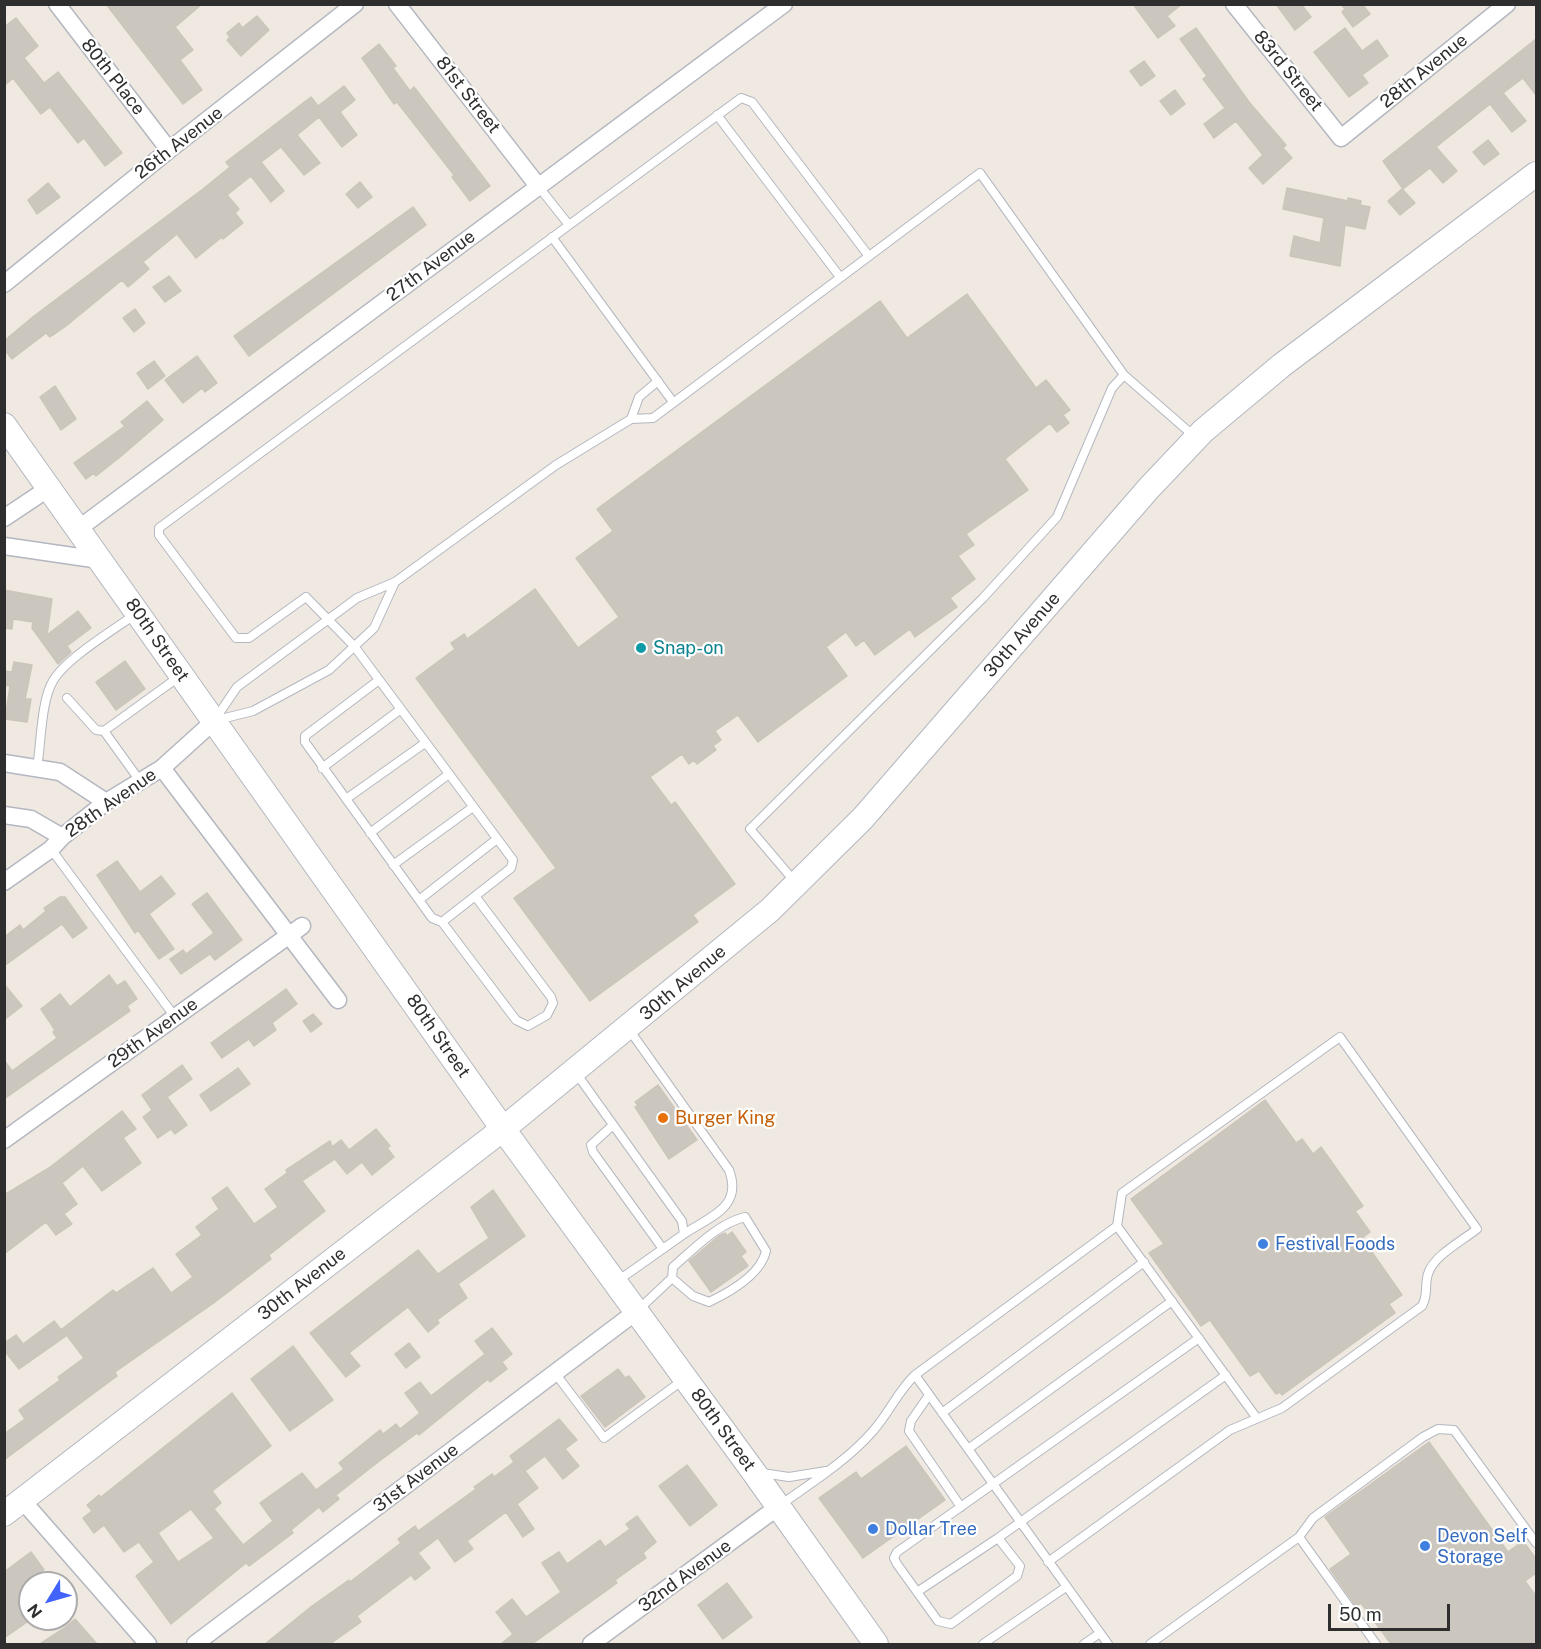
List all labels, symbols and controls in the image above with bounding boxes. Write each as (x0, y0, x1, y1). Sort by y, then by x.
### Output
street label: 83rd Street (1249, 26, 1327, 116)
street label: 28th Avenue (1376, 29, 1472, 113)
street label: 80th Place (76, 34, 150, 120)
street label: 81st Street (431, 52, 505, 138)
street label: 26th Avenue (131, 102, 227, 184)
street label: 27th Avenue (383, 226, 479, 306)
street label: 30th Avenue (979, 588, 1065, 682)
street label: 80th Street (120, 594, 194, 686)
place label: Snap-on (653, 637, 724, 659)
marker: Snap-on (634, 641, 648, 655)
street label: 28th Avenue (61, 764, 161, 842)
street label: 30th Avenue (636, 941, 730, 1025)
street label: 80th Street (401, 990, 475, 1082)
street label: 29th Avenue (104, 993, 202, 1073)
place label: Burger King (675, 1107, 775, 1129)
marker: Burger King (656, 1111, 670, 1125)
place label: Festival Foods (1275, 1233, 1395, 1255)
marker: Festival Foods (1256, 1237, 1270, 1251)
street label: 30th Avenue (254, 1243, 350, 1325)
street label: 80th Street (686, 1384, 760, 1476)
street label: 31st Avenue (369, 1439, 463, 1517)
place label: Dollar Tree (885, 1518, 977, 1540)
marker: Dollar Tree (866, 1522, 880, 1536)
place label: Devon Self Storage (1437, 1525, 1528, 1568)
street label: 32nd Avenue (634, 1535, 736, 1617)
marker: Devon Self Storage (1418, 1539, 1432, 1553)
north arrow (18, 1571, 78, 1631)
scale bar (1331, 1592, 1452, 1630)
text: N (23, 1600, 46, 1622)
text: 50 m (1339, 1604, 1382, 1625)

